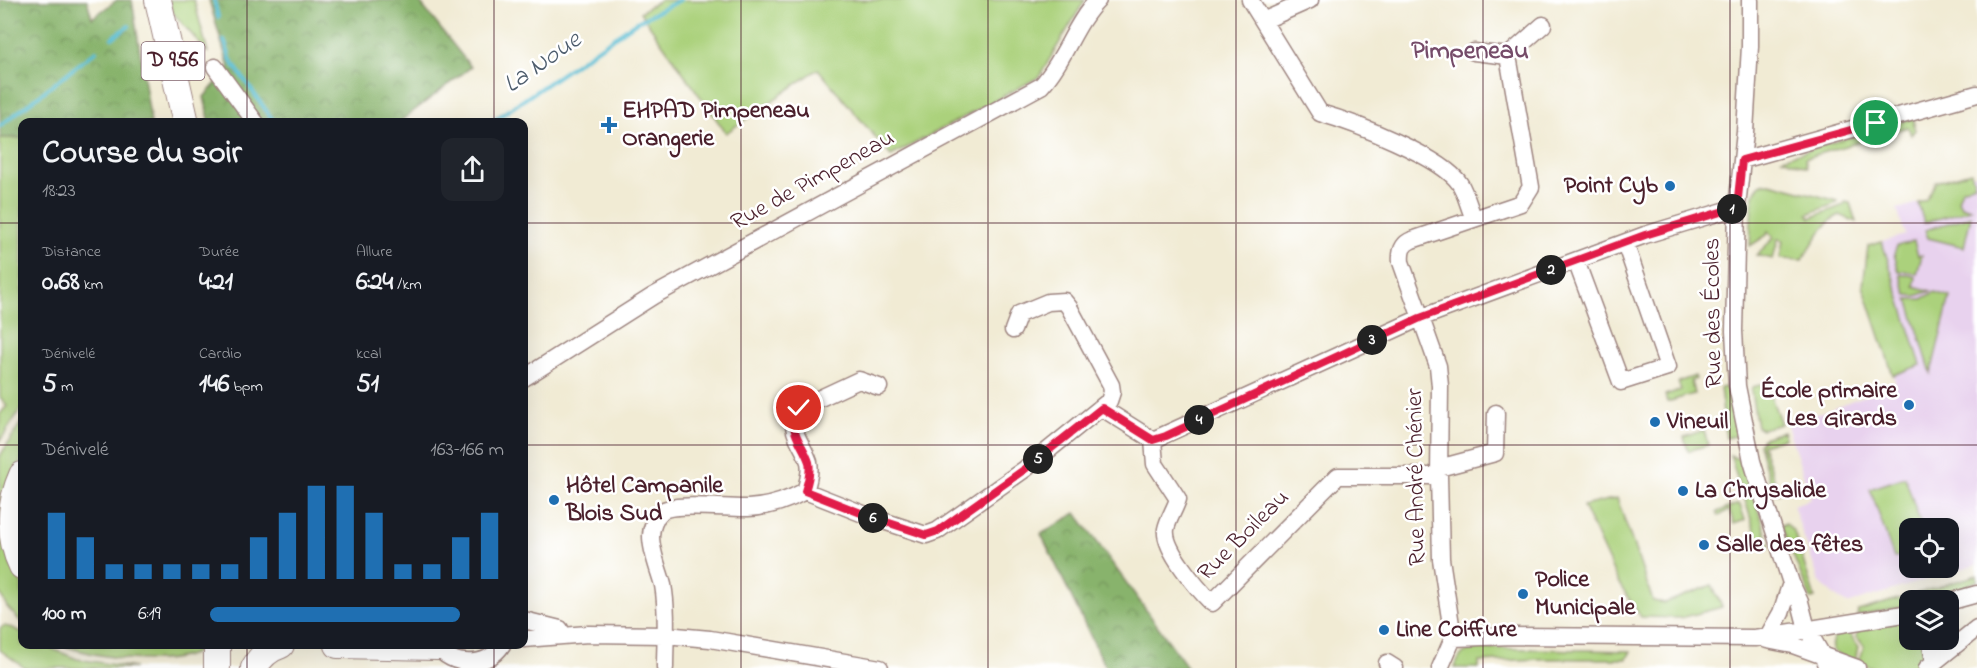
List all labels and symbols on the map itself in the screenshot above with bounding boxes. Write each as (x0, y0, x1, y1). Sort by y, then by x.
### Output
water label: La Noue (496, 22, 591, 104)
district label: Pimpeneau (1411, 33, 1529, 71)
road number: D 956 (142, 42, 204, 80)
place label: EHPAD Pimpeneau Orangerie (622, 94, 810, 158)
pin (1850, 97, 1901, 148)
marker: EHPAD Pimpeneau Orangerie (600, 116, 618, 134)
street label: Rue de Pimpeneau (725, 121, 901, 241)
place label: Point Cyb (1564, 169, 1658, 205)
marker: Point Cyb (1663, 179, 1677, 193)
pin: 1 (1717, 194, 1747, 224)
street label: Rue des Écoles (1695, 238, 1733, 388)
pin: 2 (1536, 255, 1566, 285)
pin: 3 (1357, 325, 1387, 355)
place label: École primaire Les Girards (1760, 374, 1898, 437)
pin (773, 382, 824, 433)
street label: Rue André Chénier (1398, 387, 1436, 566)
marker: École primaire Les Girards (1902, 398, 1916, 412)
pin: 4 (1184, 405, 1214, 435)
place label: Vineuil (1666, 405, 1728, 440)
marker: Vineuil (1648, 415, 1662, 429)
pin: 5 (1023, 444, 1053, 474)
place label: Hôtel Campanile Blois Sud (565, 469, 724, 532)
place label: La Chrysalide (1695, 474, 1827, 510)
street label: Rue Boileau (1190, 482, 1298, 590)
marker: La Chrysalide (1676, 484, 1690, 498)
marker: Hôtel Campanile Blois Sud (547, 493, 561, 507)
pin: 6 (858, 503, 888, 533)
place label: Salle des fêtes (1716, 528, 1863, 563)
marker: Salle des fêtes (1697, 538, 1711, 552)
place label: Police Municipale (1535, 563, 1636, 626)
marker: Police Municipale (1516, 587, 1530, 601)
place label: Line Coiffure (1396, 613, 1518, 648)
marker: Line Coiffure (1377, 623, 1391, 637)

